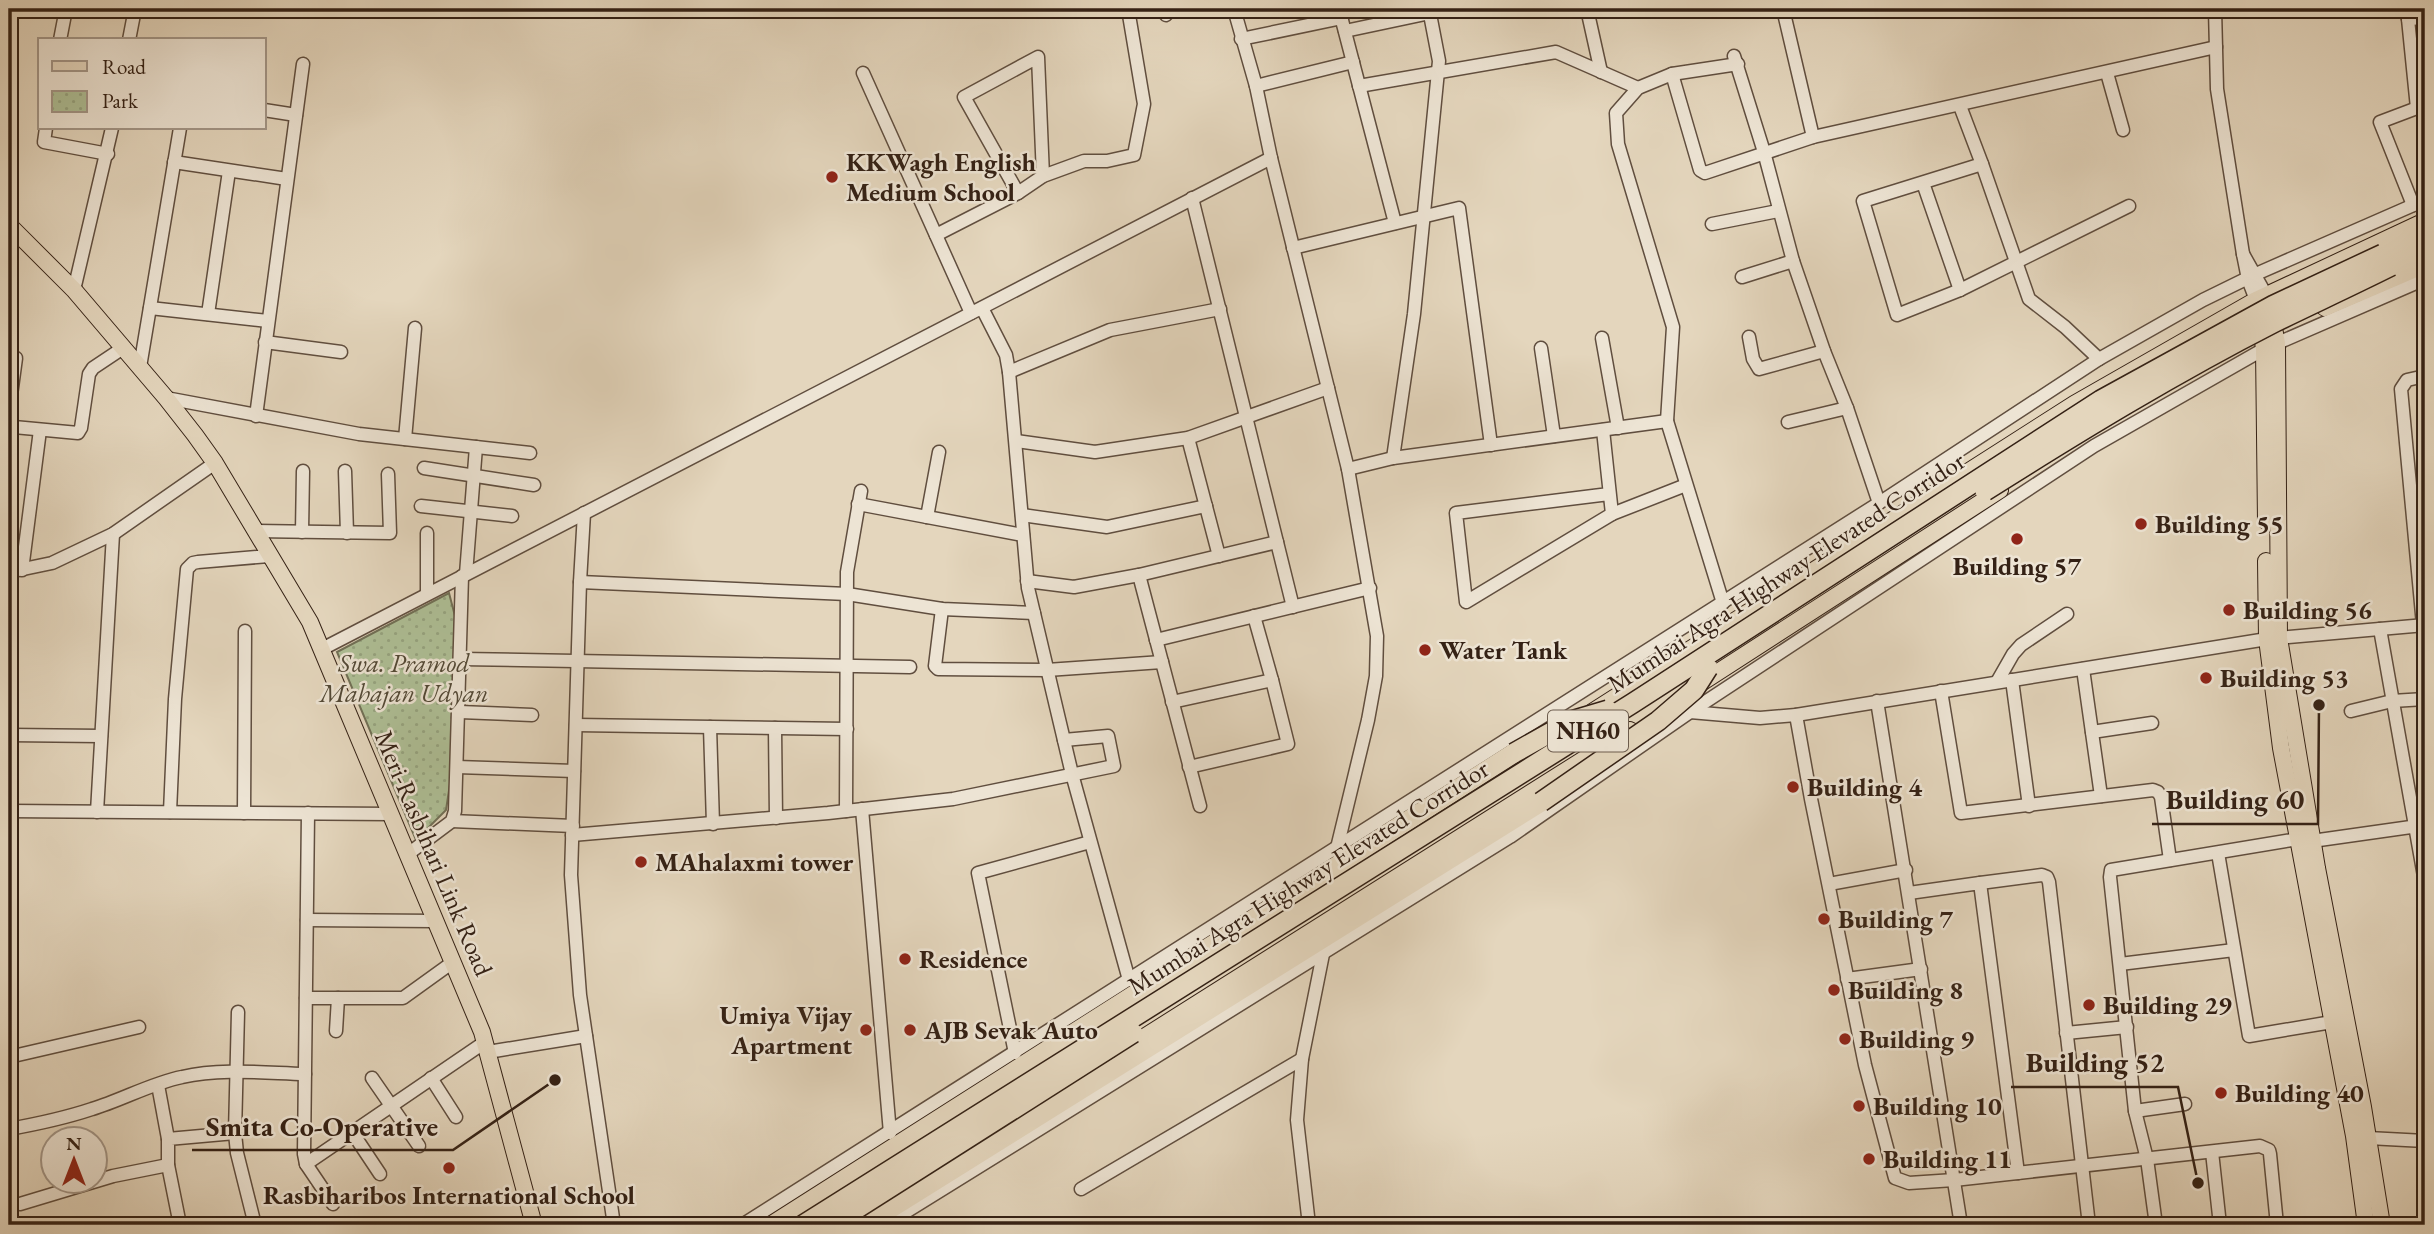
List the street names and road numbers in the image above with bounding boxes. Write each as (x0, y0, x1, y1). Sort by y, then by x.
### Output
street label: Mumbai Agra Highway Elevated Corridor (1601, 443, 1972, 701)
road number: NH60 (1548, 710, 1628, 752)
street label: Meri-Rasbihari Link Road (367, 725, 501, 982)
street label: Mumbai Agra Highway Elevated Corridor (1121, 751, 1495, 1003)

